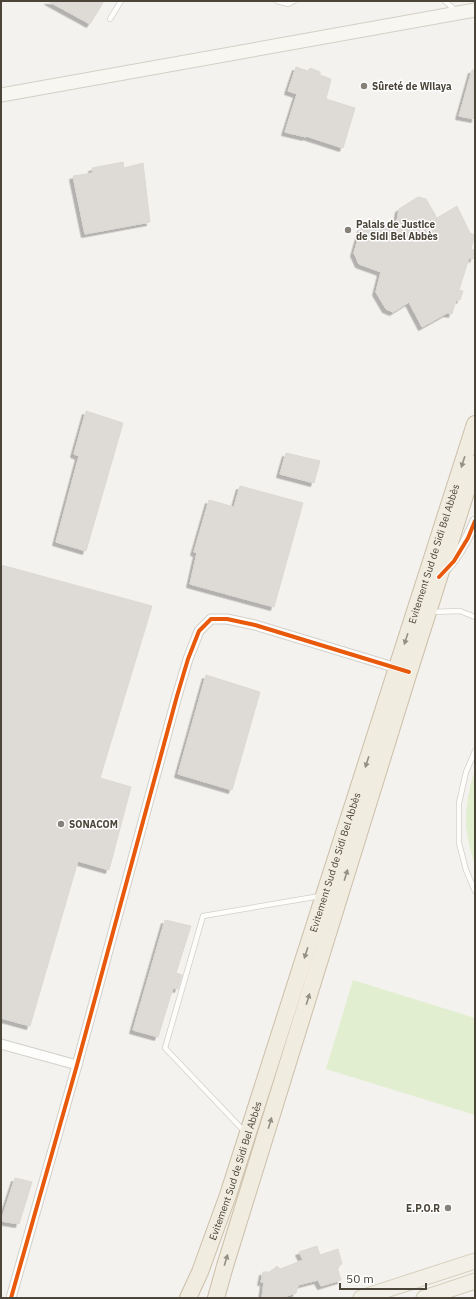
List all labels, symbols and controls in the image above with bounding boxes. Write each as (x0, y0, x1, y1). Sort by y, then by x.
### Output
place label: Sûreté de Wilaya (372, 80, 452, 93)
marker: Sûreté de Wilaya (359, 81, 369, 91)
place label: Palais de Justice de Sidi Bel Abbès (356, 218, 438, 243)
marker: Palais de Justice de Sidi Bel Abbès (343, 225, 353, 235)
one-way arrow (460, 456, 466, 468)
street label: Evitement Sud de Sidi Bel Abbès (405, 482, 462, 625)
one-way arrow (403, 633, 409, 645)
one-way arrow (363, 757, 369, 769)
street label: Evitement Sud de Sidi Bel Abbès (306, 791, 363, 934)
place label: SONACOM (69, 818, 118, 831)
marker: SONACOM (56, 819, 66, 829)
one-way arrow (343, 868, 349, 880)
one-way arrow (302, 947, 308, 959)
one-way arrow (305, 992, 311, 1004)
street label: Evitement Sud de Sidi Bel Abbès (206, 1099, 264, 1242)
one-way arrow (267, 1117, 273, 1129)
place label: E.P.O.R (406, 1202, 440, 1215)
marker: E.P.O.R (443, 1203, 453, 1213)
one-way arrow (223, 1254, 229, 1266)
scale bar (340, 1265, 426, 1291)
text: 50 m (346, 1271, 374, 1286)

